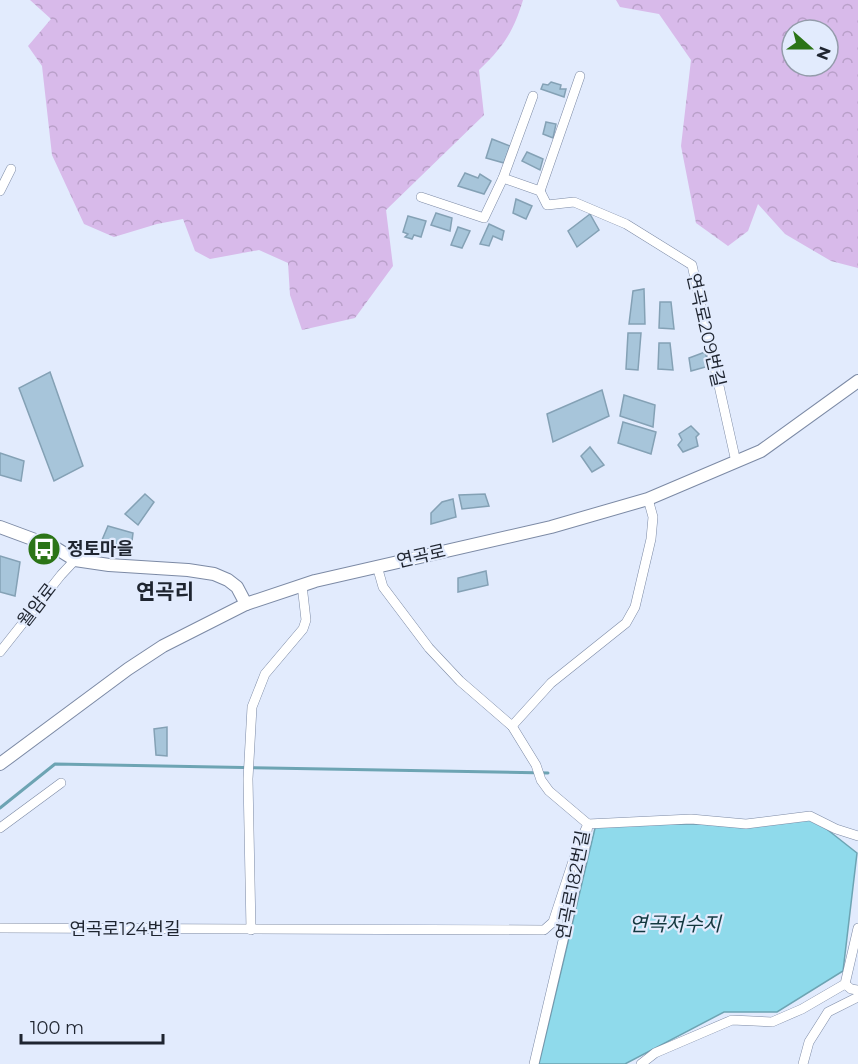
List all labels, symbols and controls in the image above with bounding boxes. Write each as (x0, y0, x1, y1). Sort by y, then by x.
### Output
north arrow (780, 18, 840, 78)
text: N (812, 44, 835, 63)
street label: 연곡로209번길 (682, 271, 730, 389)
bus stop icon: 정토마을 (26, 531, 62, 567)
place label: 정토마을 (67, 538, 133, 560)
street label: 연곡로 (394, 540, 448, 572)
street label: 월암로 (13, 579, 61, 631)
district label: 연곡리 (136, 579, 194, 604)
street label: 연곡로182번길 (552, 828, 594, 942)
water label: 연곡저수지 (629, 912, 723, 936)
street label: 연곡로124번길 (69, 918, 181, 940)
scale bar (21, 1007, 164, 1045)
text: 100 m (30, 1017, 84, 1039)

